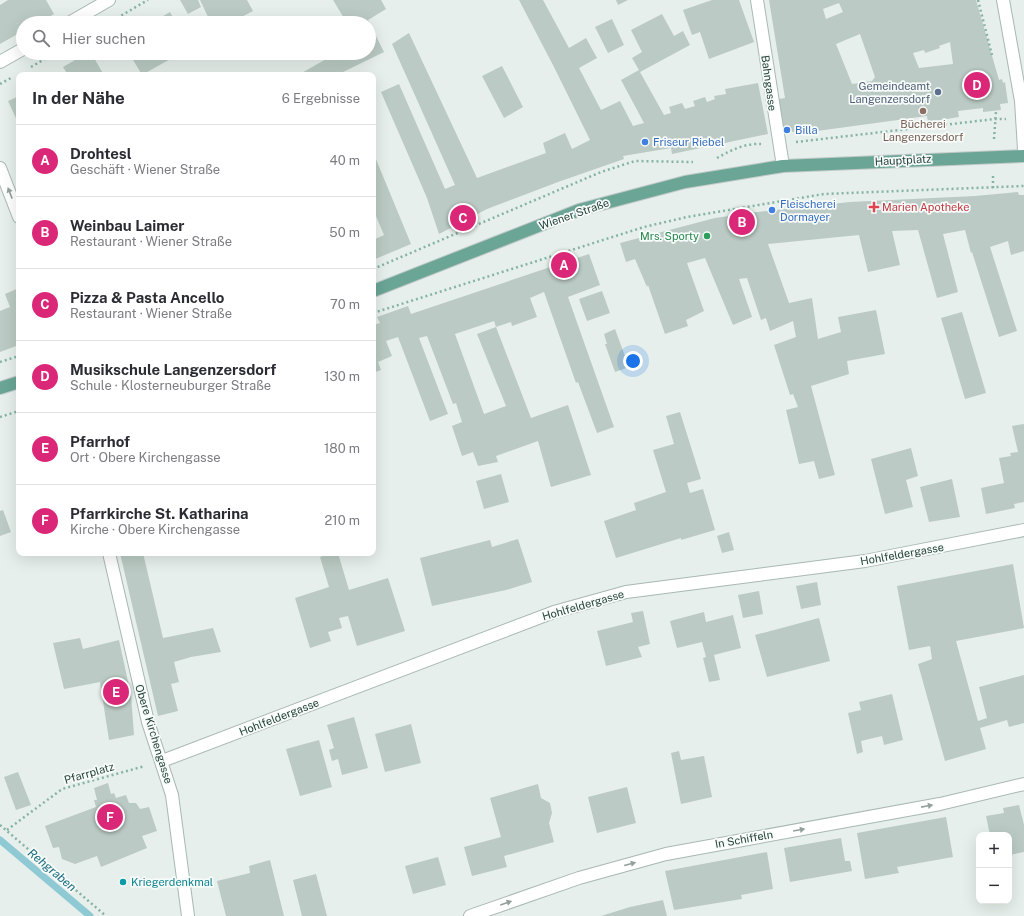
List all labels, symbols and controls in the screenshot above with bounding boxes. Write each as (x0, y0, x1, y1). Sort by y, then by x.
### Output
search box (16, 16, 376, 60)
icon: search (30, 27, 52, 49)
text: Hier suchen (62, 30, 145, 47)
street label: Bahngasse (759, 54, 779, 112)
pin: D (964, 70, 990, 100)
place label: Gemeindeamt Langenzersdorf (849, 80, 931, 105)
marker: Gemeindeamt Langenzersdorf (933, 87, 943, 97)
text: In der Nähe (32, 88, 125, 108)
text: 6 Ergebnisse (282, 91, 360, 106)
marker: Bücherei Langenzersdorf (918, 106, 928, 116)
place label: Bücherei Langenzersdorf (883, 118, 964, 143)
place label: Billa (795, 124, 818, 136)
marker: Billa (782, 125, 792, 135)
place label: Friseur Riebel (653, 136, 724, 148)
marker: Friseur Riebel (640, 137, 650, 147)
text: Drohtesl (70, 145, 132, 162)
text: A (40, 153, 50, 168)
text: 40 m (329, 153, 360, 168)
street label: Hauptplatz (874, 153, 932, 167)
text: Geschäft · Wiener Straße (70, 162, 220, 177)
one-way arrow (6, 186, 12, 198)
street label: Wiener Straße (537, 196, 611, 232)
place label: Fleischerei Dormayer (780, 198, 836, 223)
place label: Marien Apotheke (882, 201, 969, 213)
marker: Marien Apotheke (869, 202, 879, 212)
pin: C (450, 203, 476, 233)
marker: Fleischerei Dormayer (767, 205, 777, 215)
pin: B (729, 207, 755, 237)
text: Weinbau Laimer (70, 217, 185, 234)
text: B (41, 225, 49, 240)
text: 50 m (329, 225, 360, 240)
place label: Mrs. Sporty (640, 230, 699, 242)
marker: Mrs. Sporty (702, 231, 712, 241)
text: Restaurant · Wiener Straße (70, 234, 232, 249)
pin: A (551, 250, 577, 280)
text: Pizza & Pasta Ancello (70, 289, 225, 306)
text: C (40, 297, 50, 312)
text: 70 m (330, 297, 360, 312)
text: Restaurant · Wiener Straße (70, 306, 232, 321)
your location (623, 351, 643, 371)
text: Musikschule Langenzersdorf (70, 361, 276, 378)
text: D (40, 369, 50, 384)
text: 130 m (324, 369, 360, 384)
text: Schule · Klosterneuburger Straße (70, 378, 271, 393)
text: Pfarrhof (70, 433, 130, 450)
text: E (41, 441, 49, 456)
text: 180 m (324, 441, 360, 456)
text: Ort · Obere Kirchengasse (70, 450, 221, 465)
text: Pfarrkirche St. Katharina (70, 505, 248, 522)
text: F (41, 513, 49, 528)
text: 210 m (325, 513, 360, 528)
text: Kirche · Obere Kirchengasse (70, 522, 240, 537)
street label: Hohlfeldergasse (859, 541, 945, 567)
street label: Hohlfeldergasse (541, 588, 625, 622)
pin: E (103, 677, 129, 707)
street label: Obere Kirchengasse (133, 683, 175, 785)
street label: Hohlfeldergasse (237, 696, 321, 738)
street label: Pfarrplatz (63, 760, 115, 786)
pin: F (97, 802, 123, 832)
one-way arrow (921, 803, 933, 809)
one-way arrow (793, 827, 805, 833)
street label: In Schiffeln (714, 828, 774, 850)
map controls (976, 832, 1012, 904)
button: + (976, 832, 1012, 868)
water label: Rehgraben (25, 846, 79, 894)
one-way arrow (625, 861, 637, 867)
button: − (976, 868, 1012, 904)
place label: Kriegerdenkmal (131, 876, 213, 888)
marker: Kriegerdenkmal (118, 877, 128, 887)
one-way arrow (501, 899, 513, 905)

